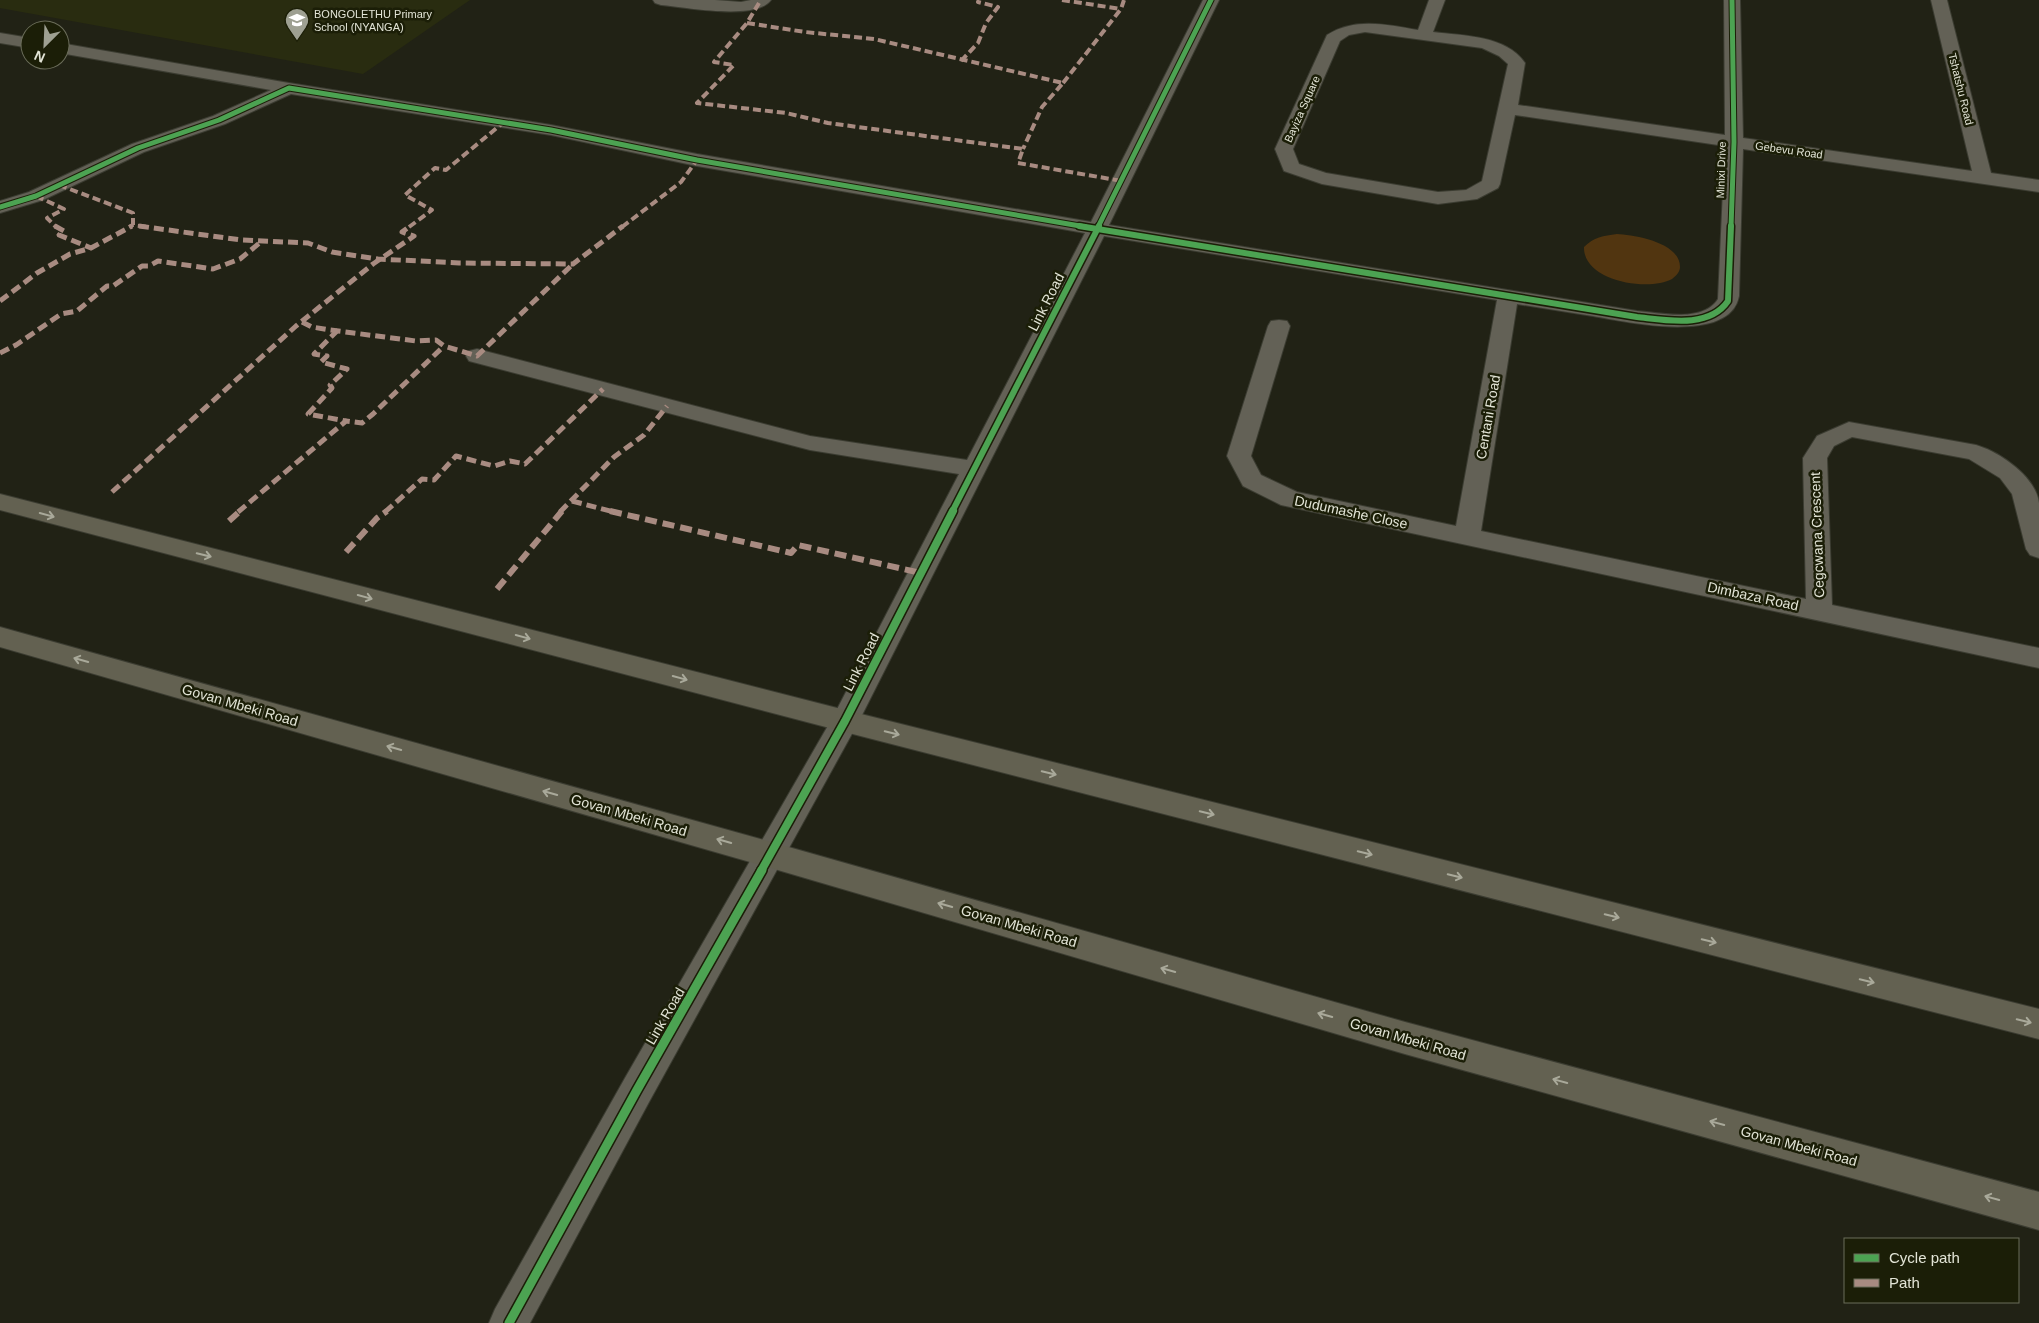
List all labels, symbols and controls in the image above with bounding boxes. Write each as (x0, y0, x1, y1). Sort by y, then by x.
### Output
school or university icon: BONGOLETHU Primary School (NYANGA) (284, 7, 310, 41)
place label: BONGOLETHU Primary School (NYANGA) (314, 8, 432, 33)
north arrow (20, 20, 70, 70)
text: N (32, 48, 48, 66)
street label: Tshatshu Road (1946, 52, 1976, 126)
street label: Bayiza Square (1282, 74, 1322, 144)
street label: Gebevu Road (1755, 139, 1823, 161)
street label: Minixi Drive (1714, 141, 1728, 199)
street label: Link Road (1025, 270, 1067, 334)
street label: Centani Road (1473, 373, 1503, 461)
street label: Cegcwana Crescent (1807, 472, 1827, 598)
street label: Dudumashe Close (1293, 492, 1409, 532)
one-way arrow (39, 510, 55, 520)
one-way arrow (196, 551, 212, 561)
street label: Dimbaza Road (1706, 579, 1800, 613)
one-way arrow (357, 592, 373, 602)
street label: Link Road (840, 630, 882, 694)
one-way arrow (514, 633, 530, 643)
one-way arrow (73, 654, 89, 664)
one-way arrow (672, 674, 688, 683)
street label: Govan Mbeki Road (180, 681, 300, 729)
one-way arrow (884, 729, 900, 738)
one-way arrow (386, 743, 402, 753)
one-way arrow (1041, 769, 1057, 779)
one-way arrow (543, 787, 559, 797)
street label: Govan Mbeki Road (569, 791, 689, 839)
one-way arrow (1199, 809, 1215, 819)
one-way arrow (716, 836, 732, 846)
one-way arrow (1356, 849, 1372, 859)
one-way arrow (1446, 872, 1462, 881)
one-way arrow (937, 900, 953, 910)
street label: Govan Mbeki Road (959, 902, 1079, 950)
one-way arrow (1604, 912, 1620, 921)
one-way arrow (1701, 937, 1717, 946)
one-way arrow (1161, 964, 1177, 974)
one-way arrow (1858, 977, 1874, 986)
street label: Link Road (642, 985, 688, 1047)
one-way arrow (1317, 1010, 1333, 1019)
street label: Govan Mbeki Road (1348, 1015, 1468, 1063)
one-way arrow (2016, 1017, 2032, 1026)
one-way arrow (1553, 1075, 1569, 1085)
one-way arrow (1709, 1118, 1725, 1128)
street label: Govan Mbeki Road (1739, 1123, 1859, 1169)
one-way arrow (1984, 1193, 2000, 1203)
legend (1844, 1238, 2019, 1303)
text: Cycle path (1889, 1249, 1960, 1266)
text: Path (1889, 1274, 1920, 1291)

